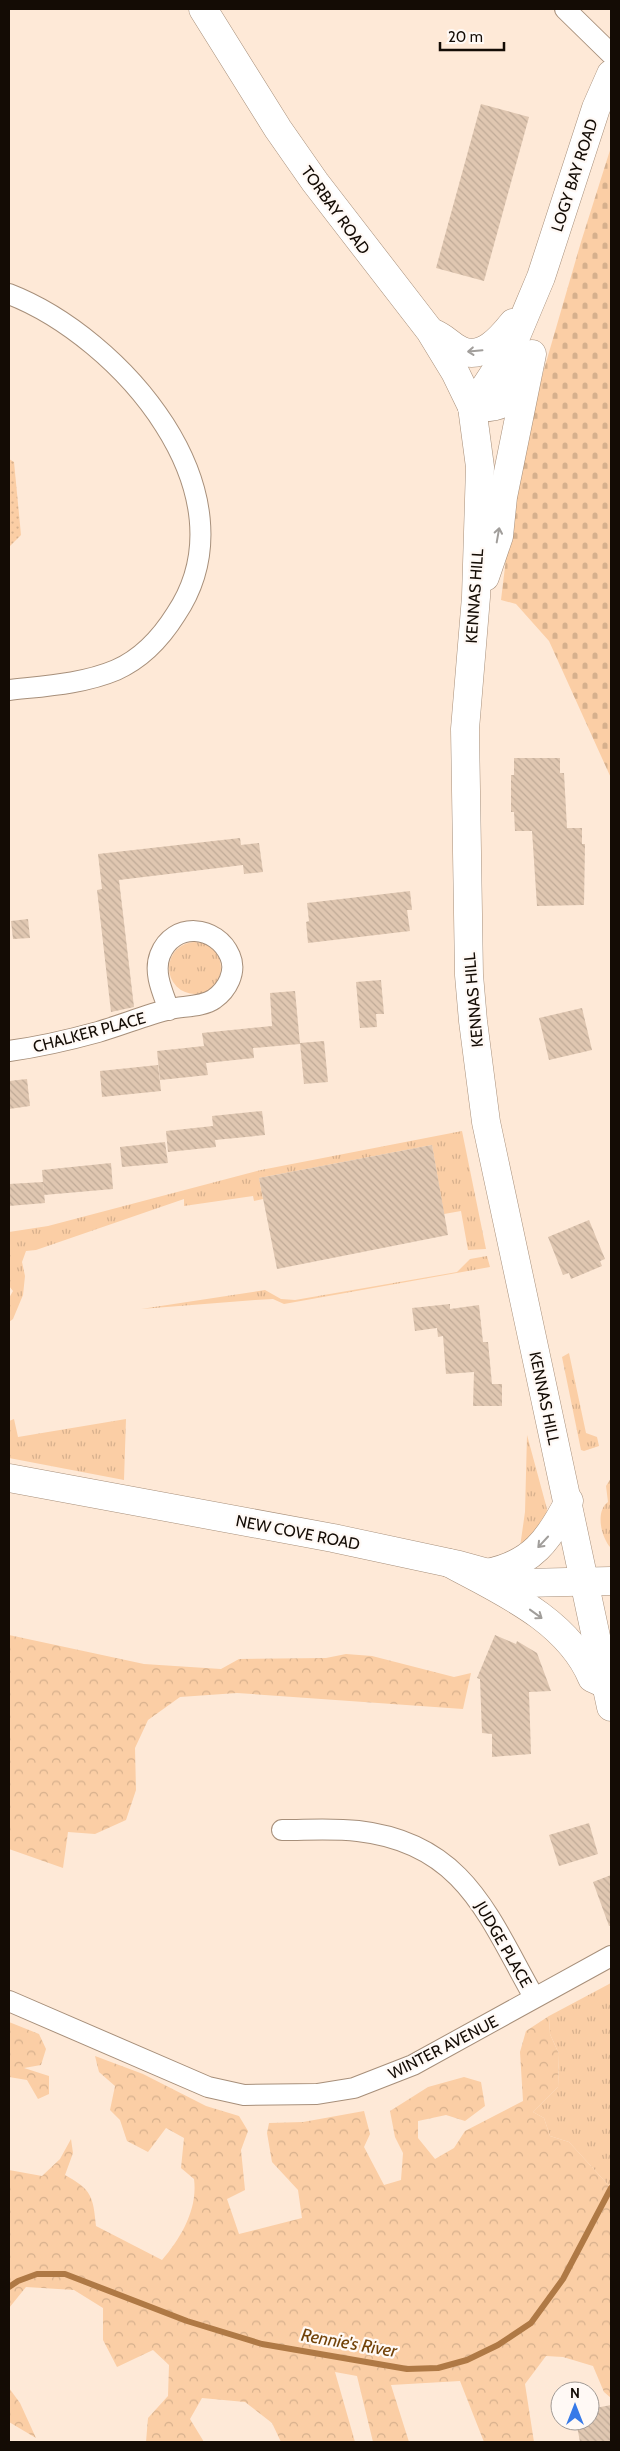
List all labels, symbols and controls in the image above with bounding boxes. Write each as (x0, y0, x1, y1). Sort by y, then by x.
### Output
scale bar (440, 20, 504, 52)
text: 20 m (448, 28, 483, 46)
street label: LOGY BAY ROAD (547, 116, 602, 234)
street label: TORBAY ROAD (297, 162, 374, 258)
one-way arrow (468, 346, 484, 356)
one-way arrow (494, 527, 504, 543)
street label: KENNAS HILL (462, 548, 487, 644)
street label: KENNAS HILL (460, 952, 487, 1048)
street label: CHALKER PLACE (31, 1008, 148, 1057)
street label: KENNAS HILL (525, 1350, 564, 1446)
street label: NEW COVE ROAD (234, 1511, 362, 1554)
one-way arrow (537, 1536, 549, 1549)
one-way arrow (529, 1609, 542, 1620)
street label: JUDGE PLACE (471, 1897, 536, 1991)
street label: WINTER AVENUE (385, 2012, 501, 2083)
water label: Rennie's River (299, 2324, 400, 2362)
north arrow (550, 2381, 600, 2431)
text: N (570, 2384, 580, 2402)

